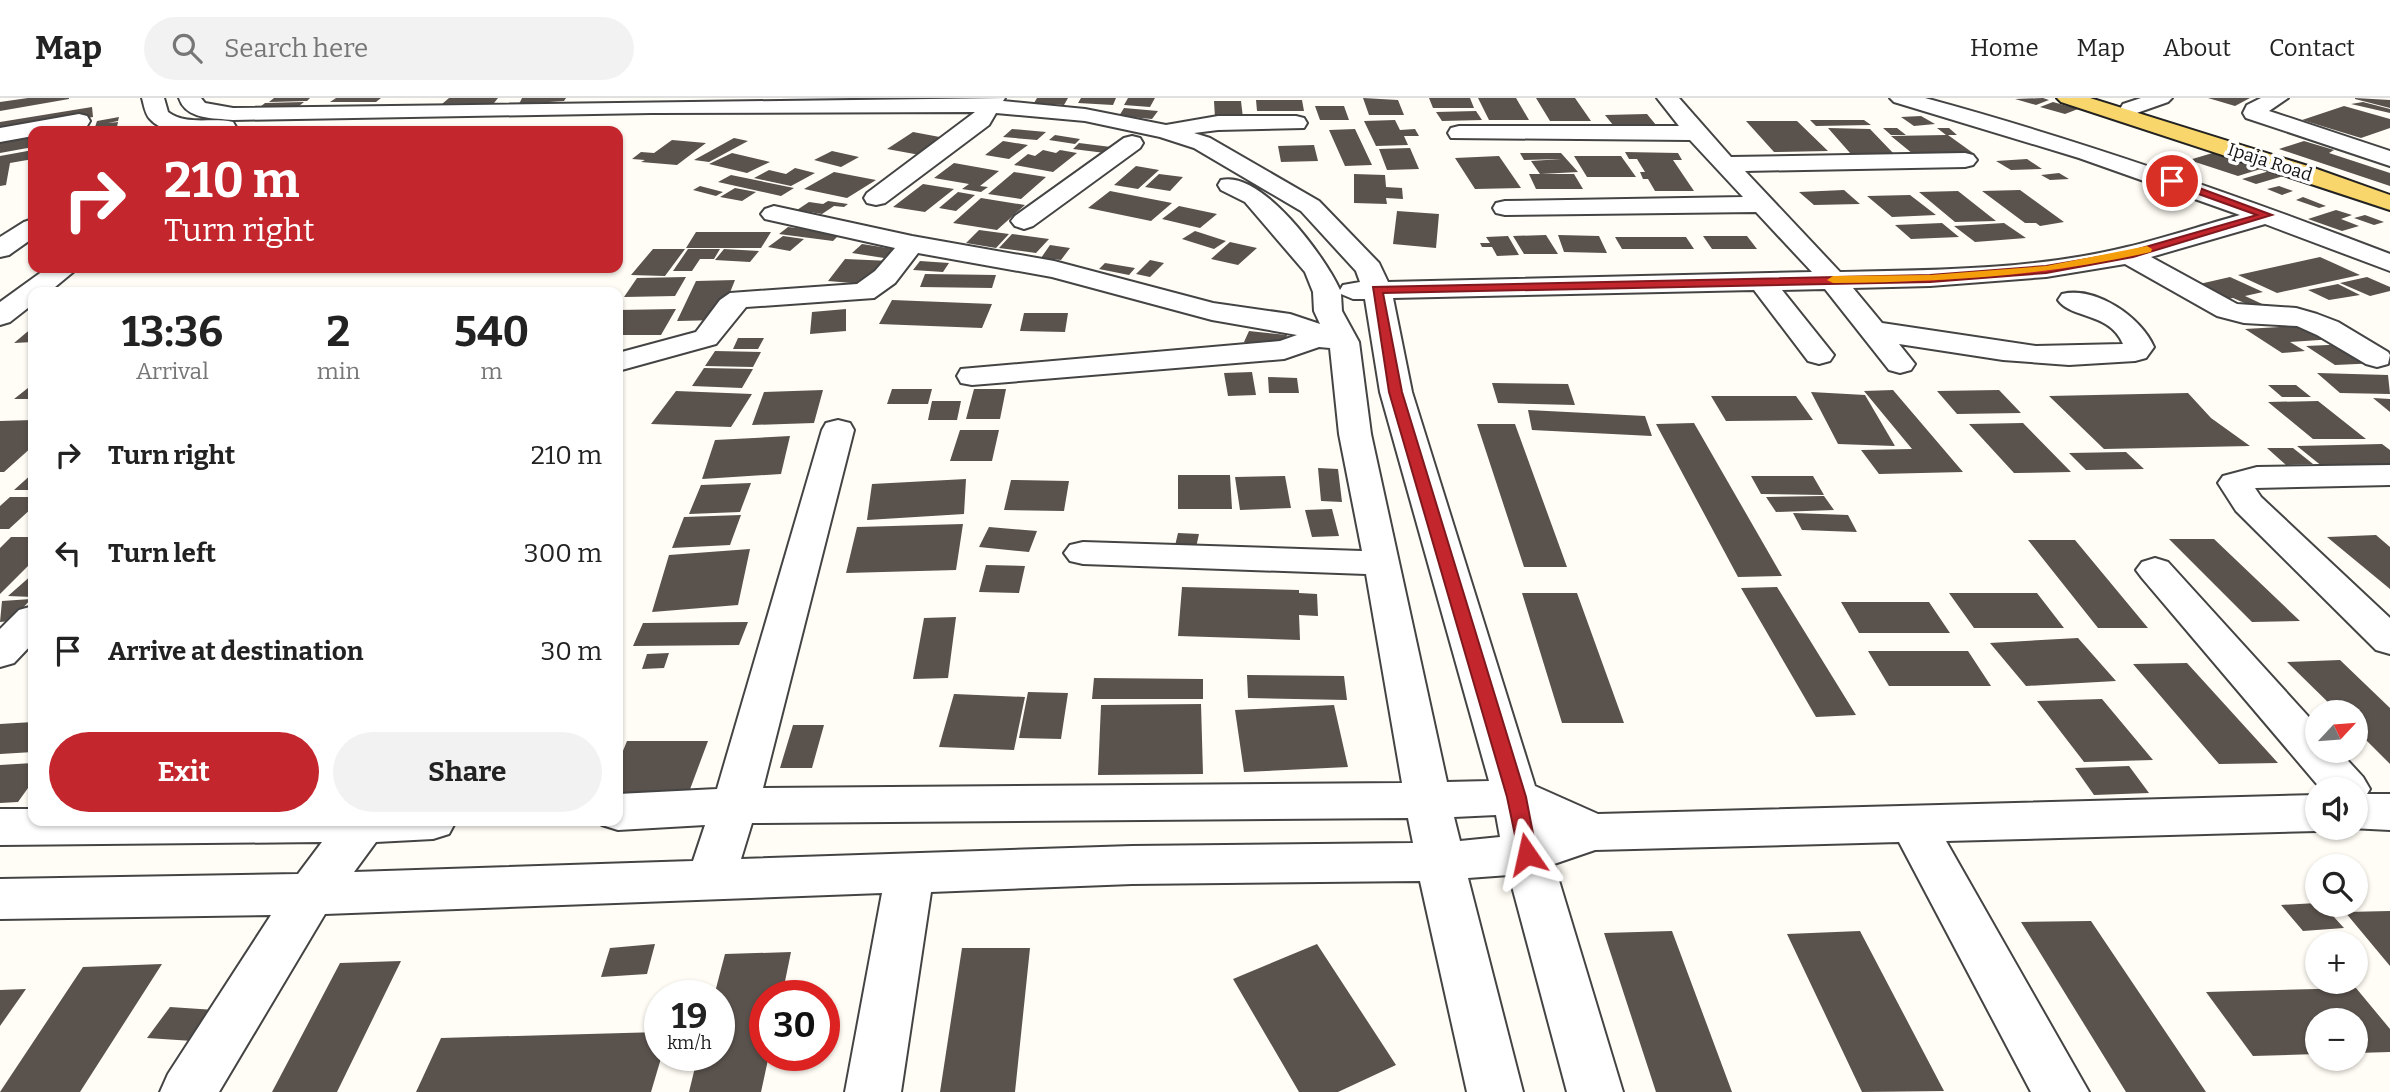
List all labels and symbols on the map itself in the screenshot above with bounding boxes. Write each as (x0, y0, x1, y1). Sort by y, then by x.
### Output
street label: Ipaja Road (2225, 138, 2315, 186)
pin (2142, 151, 2202, 211)
north arrow (2305, 700, 2368, 763)
position arrow (1490, 817, 1564, 891)
speed limit sign: 30 (749, 980, 840, 1071)

